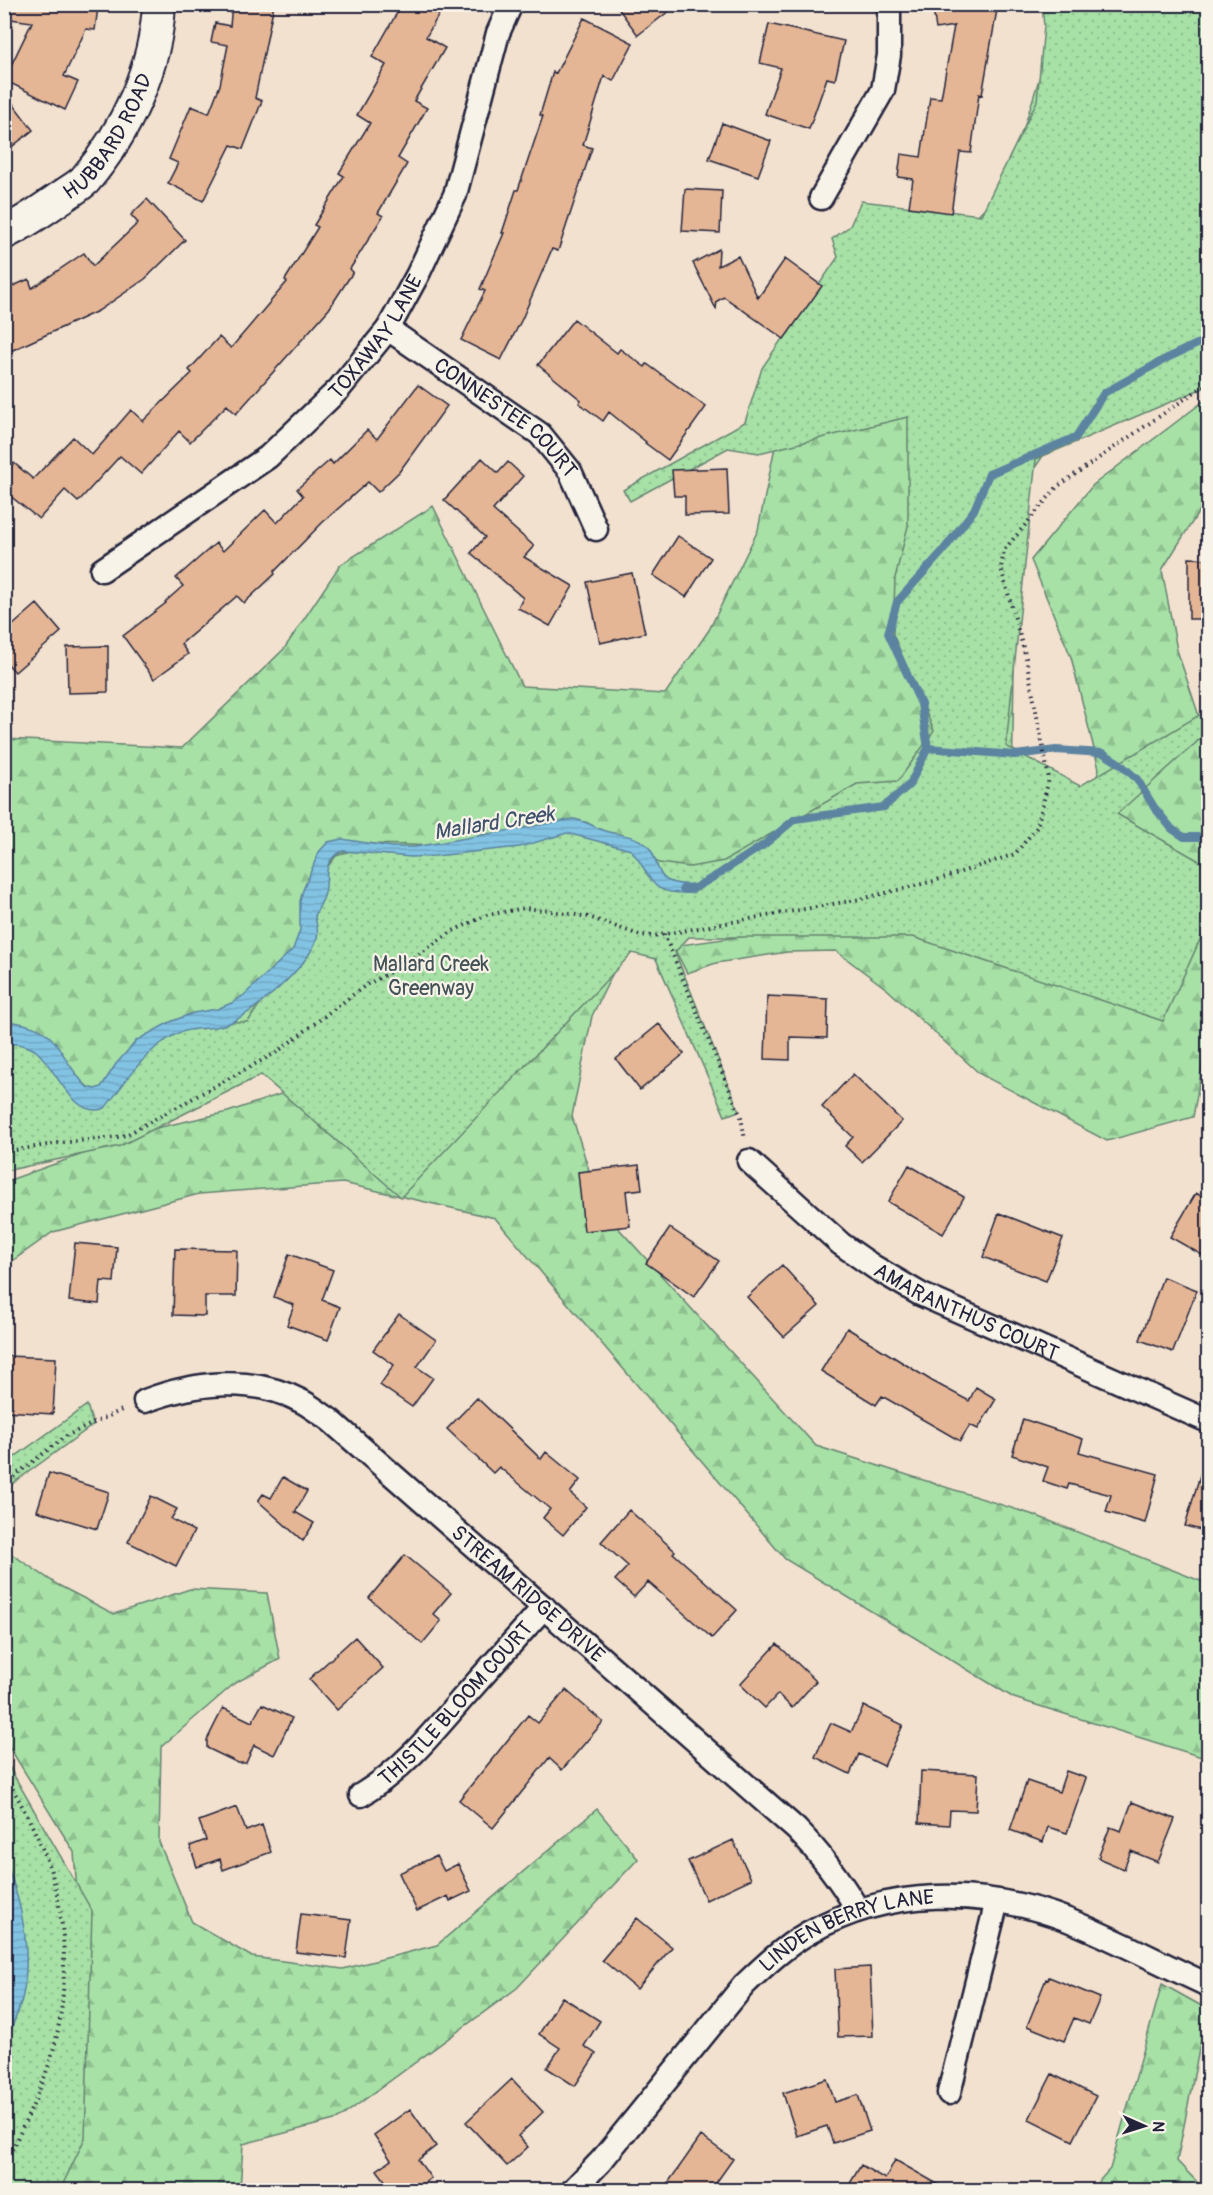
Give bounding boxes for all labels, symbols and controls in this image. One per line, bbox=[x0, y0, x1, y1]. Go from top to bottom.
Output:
street label: HUBBARD ROAD bbox=[58, 70, 158, 206]
street label: TOXAWAY LANE bbox=[323, 270, 429, 405]
street label: CONNESTEE COURT bbox=[429, 351, 584, 483]
water label: Mallard Creek bbox=[432, 799, 558, 846]
park label: Mallard Creek Greenway bbox=[373, 951, 489, 1002]
street label: AMARANTHUS COURT bbox=[869, 1256, 1063, 1367]
street label: STREAM RIDGE DRIVE bbox=[446, 1519, 611, 1669]
street label: THISTLE BLOOM COURT bbox=[373, 1615, 539, 1792]
street label: LINDEN BERRY LANE bbox=[753, 1883, 935, 1978]
north arrow bbox=[1114, 2096, 1174, 2156]
text: N bbox=[1148, 2121, 1168, 2133]

